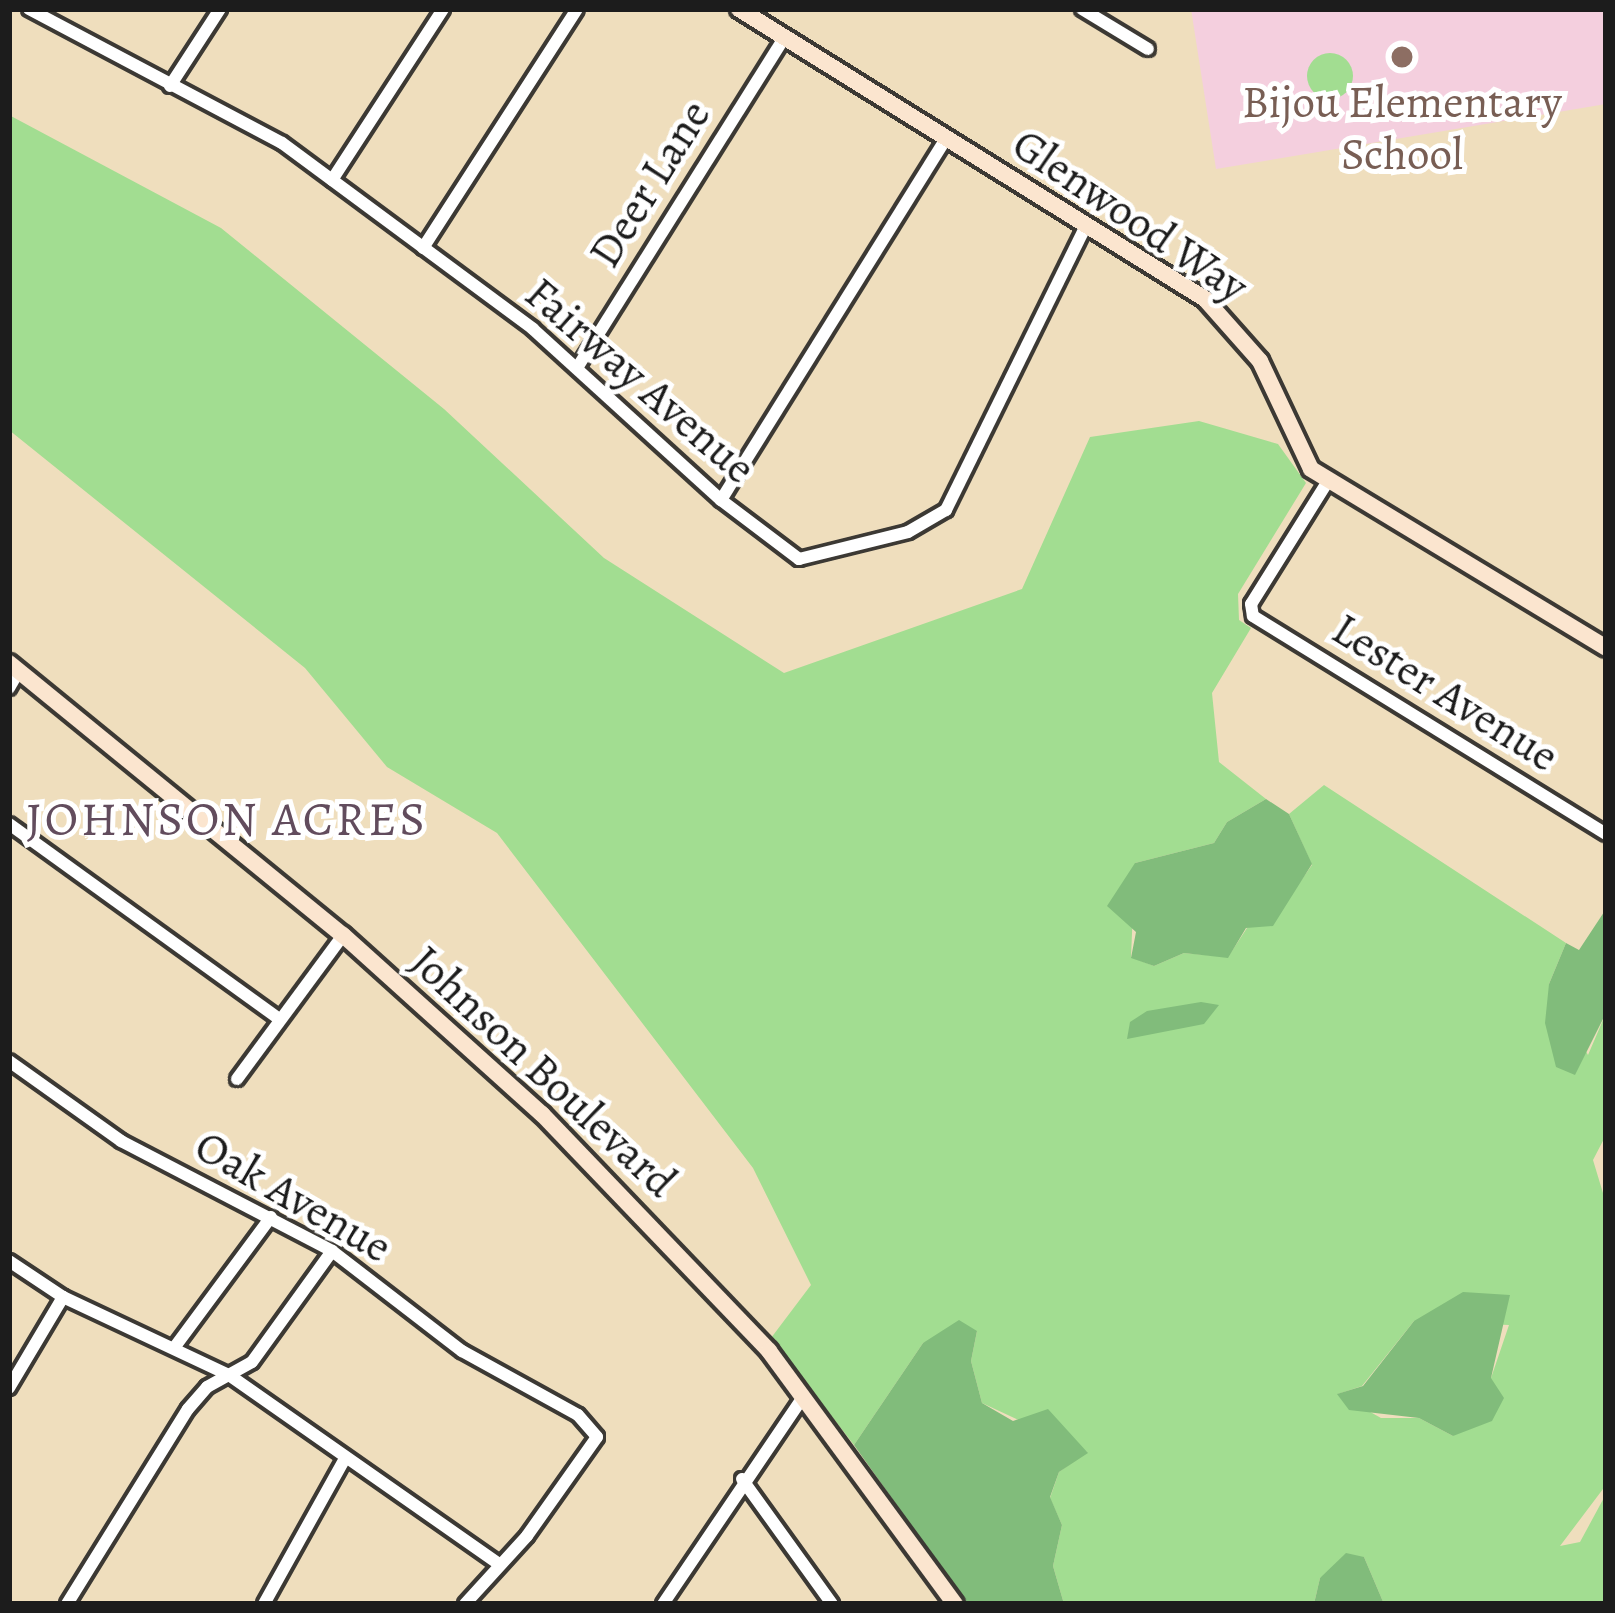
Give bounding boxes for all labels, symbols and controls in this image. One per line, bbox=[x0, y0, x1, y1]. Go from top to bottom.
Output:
marker: Bijou Elementary School bbox=[1389, 44, 1415, 70]
place label: Bijou Elementary School bbox=[1242, 76, 1562, 182]
street label: Deer Lane bbox=[578, 91, 722, 277]
street label: Glenwood Way bbox=[1002, 118, 1258, 314]
street label: Fairway Avenue bbox=[514, 267, 766, 495]
street label: Lester Avenue bbox=[1322, 602, 1568, 784]
district label: JOHNSON ACRES bbox=[26, 791, 428, 849]
street label: Johnson Boulevard bbox=[399, 935, 687, 1209]
street label: Oak Avenue bbox=[185, 1119, 401, 1275]

